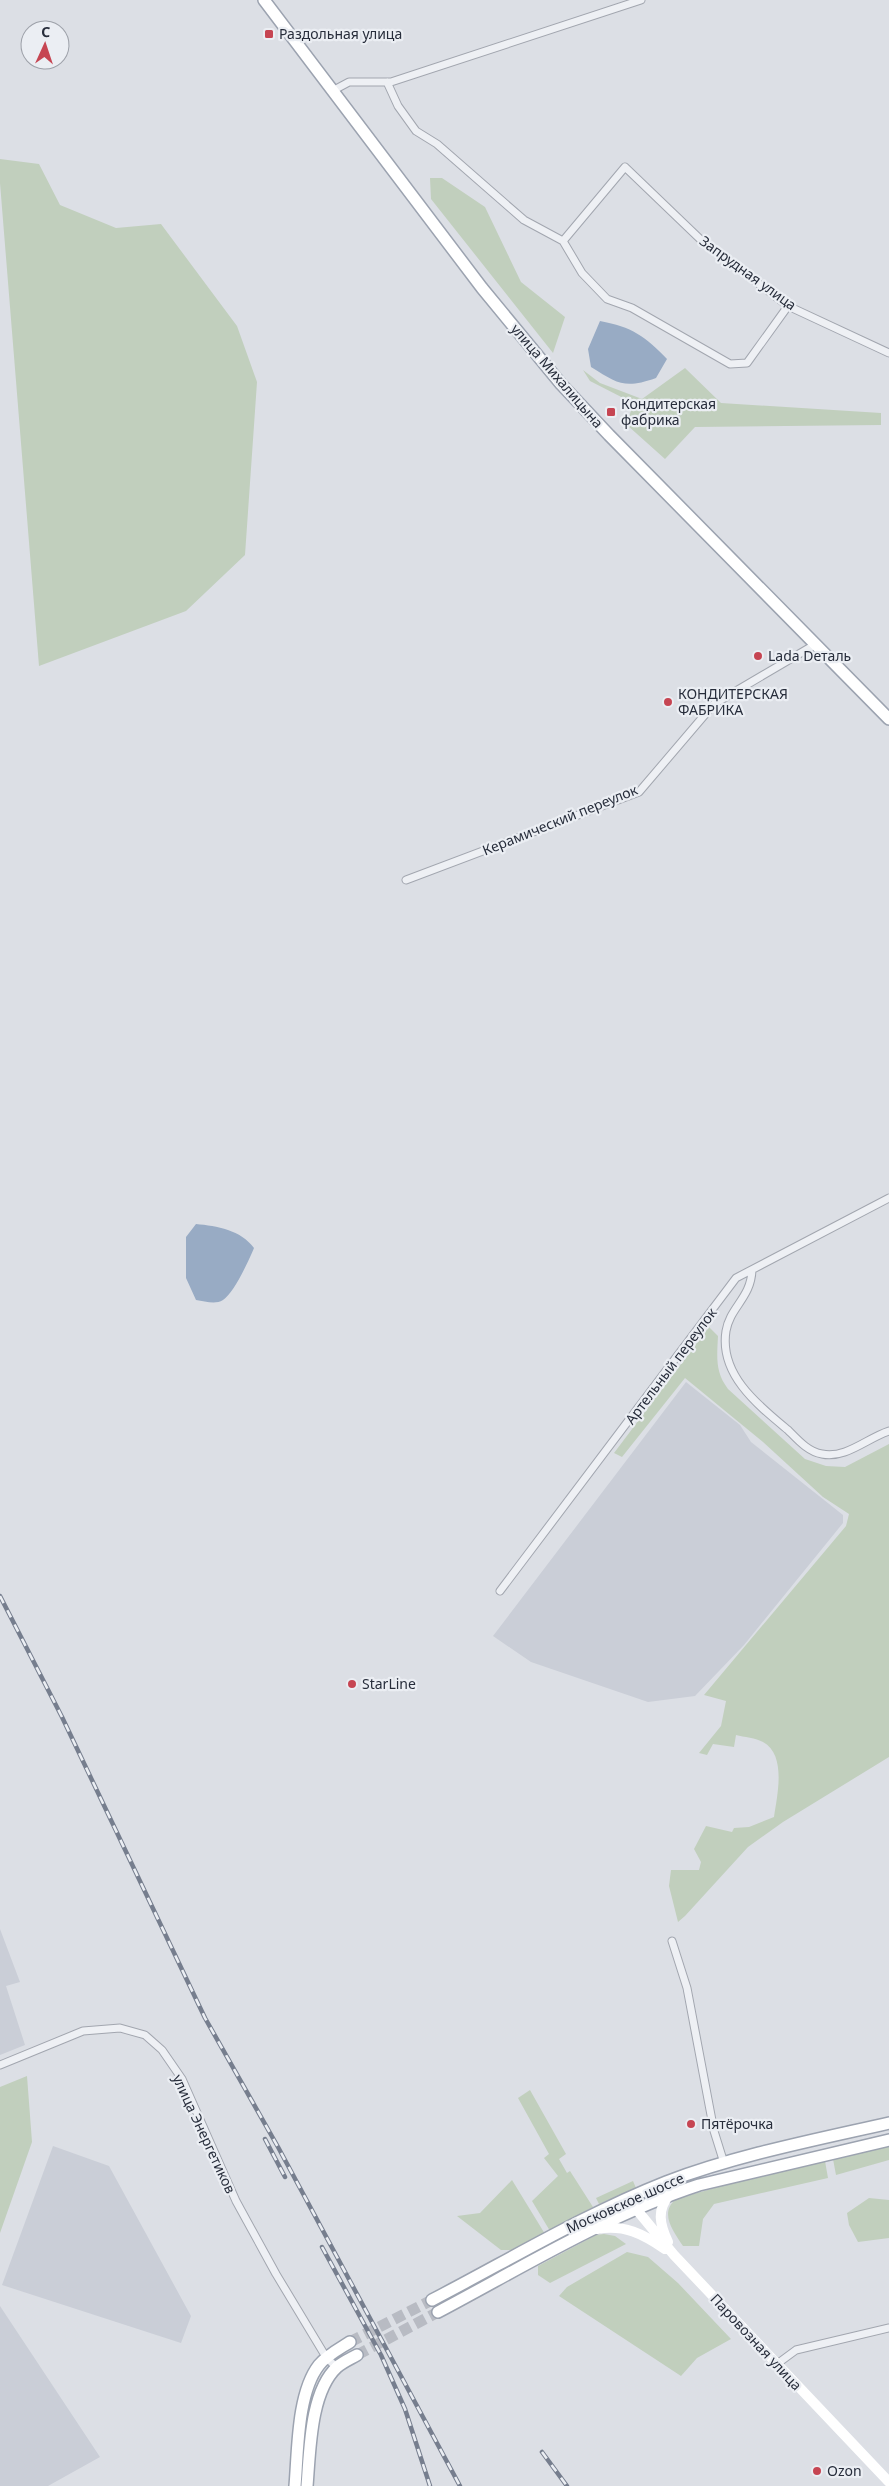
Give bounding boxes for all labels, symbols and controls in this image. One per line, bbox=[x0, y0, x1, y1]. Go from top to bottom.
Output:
north arrow bbox=[20, 20, 70, 70]
text: С bbox=[41, 22, 51, 41]
place label: Раздольная улица bbox=[279, 24, 402, 43]
marker: Раздольная улица bbox=[263, 28, 275, 40]
street label: Запрудная улица bbox=[696, 231, 800, 314]
street label: улица Михалицына bbox=[507, 320, 608, 432]
place label: Кондитерская фабрика bbox=[621, 394, 716, 429]
marker: Кондитерская фабрика bbox=[605, 406, 617, 418]
place label: Lada Dеталь bbox=[768, 646, 851, 665]
marker: Lada Dеталь bbox=[752, 650, 764, 662]
place label: КОНДИТЕРСКАЯ ФАБРИКА bbox=[678, 684, 788, 719]
marker: КОНДИТЕРСКАЯ ФАБРИКА bbox=[662, 696, 674, 708]
street label: Керамический переулок bbox=[479, 779, 641, 859]
street label: Артельный переулок bbox=[621, 1303, 721, 1428]
place label: StarLine bbox=[362, 1674, 416, 1693]
marker: StarLine bbox=[346, 1678, 358, 1690]
street label: улица Энергетиков bbox=[169, 2071, 240, 2197]
place label: Пятёрочка bbox=[701, 2114, 773, 2133]
marker: Пятёрочка bbox=[685, 2118, 697, 2130]
street label: Московское шоссе bbox=[563, 2168, 687, 2237]
street label: Паровозная улица bbox=[707, 2289, 806, 2394]
place label: Ozon bbox=[827, 2461, 862, 2480]
marker: Ozon bbox=[811, 2465, 823, 2477]

